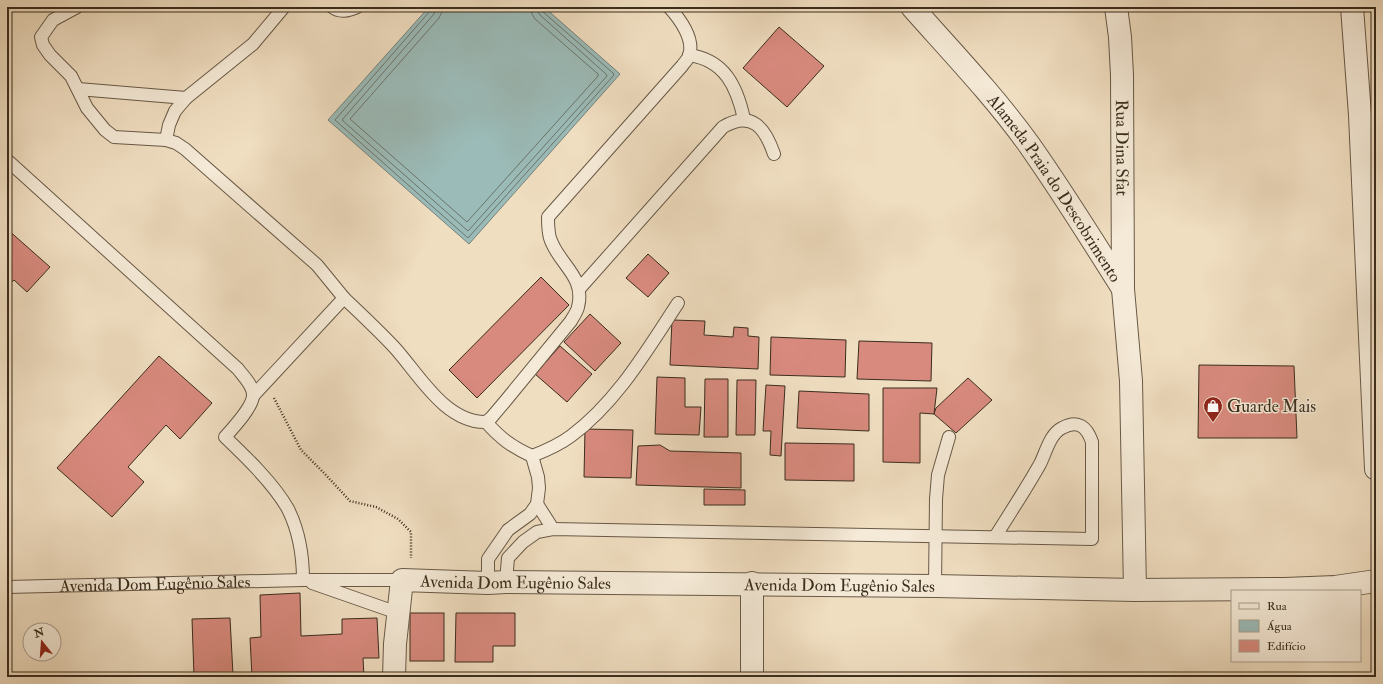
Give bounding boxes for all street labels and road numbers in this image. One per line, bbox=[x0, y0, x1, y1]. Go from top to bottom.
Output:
street label: Alameda Praia do Descobrimento bbox=[982, 89, 1126, 286]
street label: Rua Dina Sfat bbox=[1112, 99, 1133, 196]
street label: Avenida Dom Eugênio Sales bbox=[419, 570, 611, 594]
street label: Avenida Dom Eugênio Sales bbox=[58, 571, 251, 596]
street label: Avenida Dom Eugênio Sales bbox=[743, 574, 935, 597]

